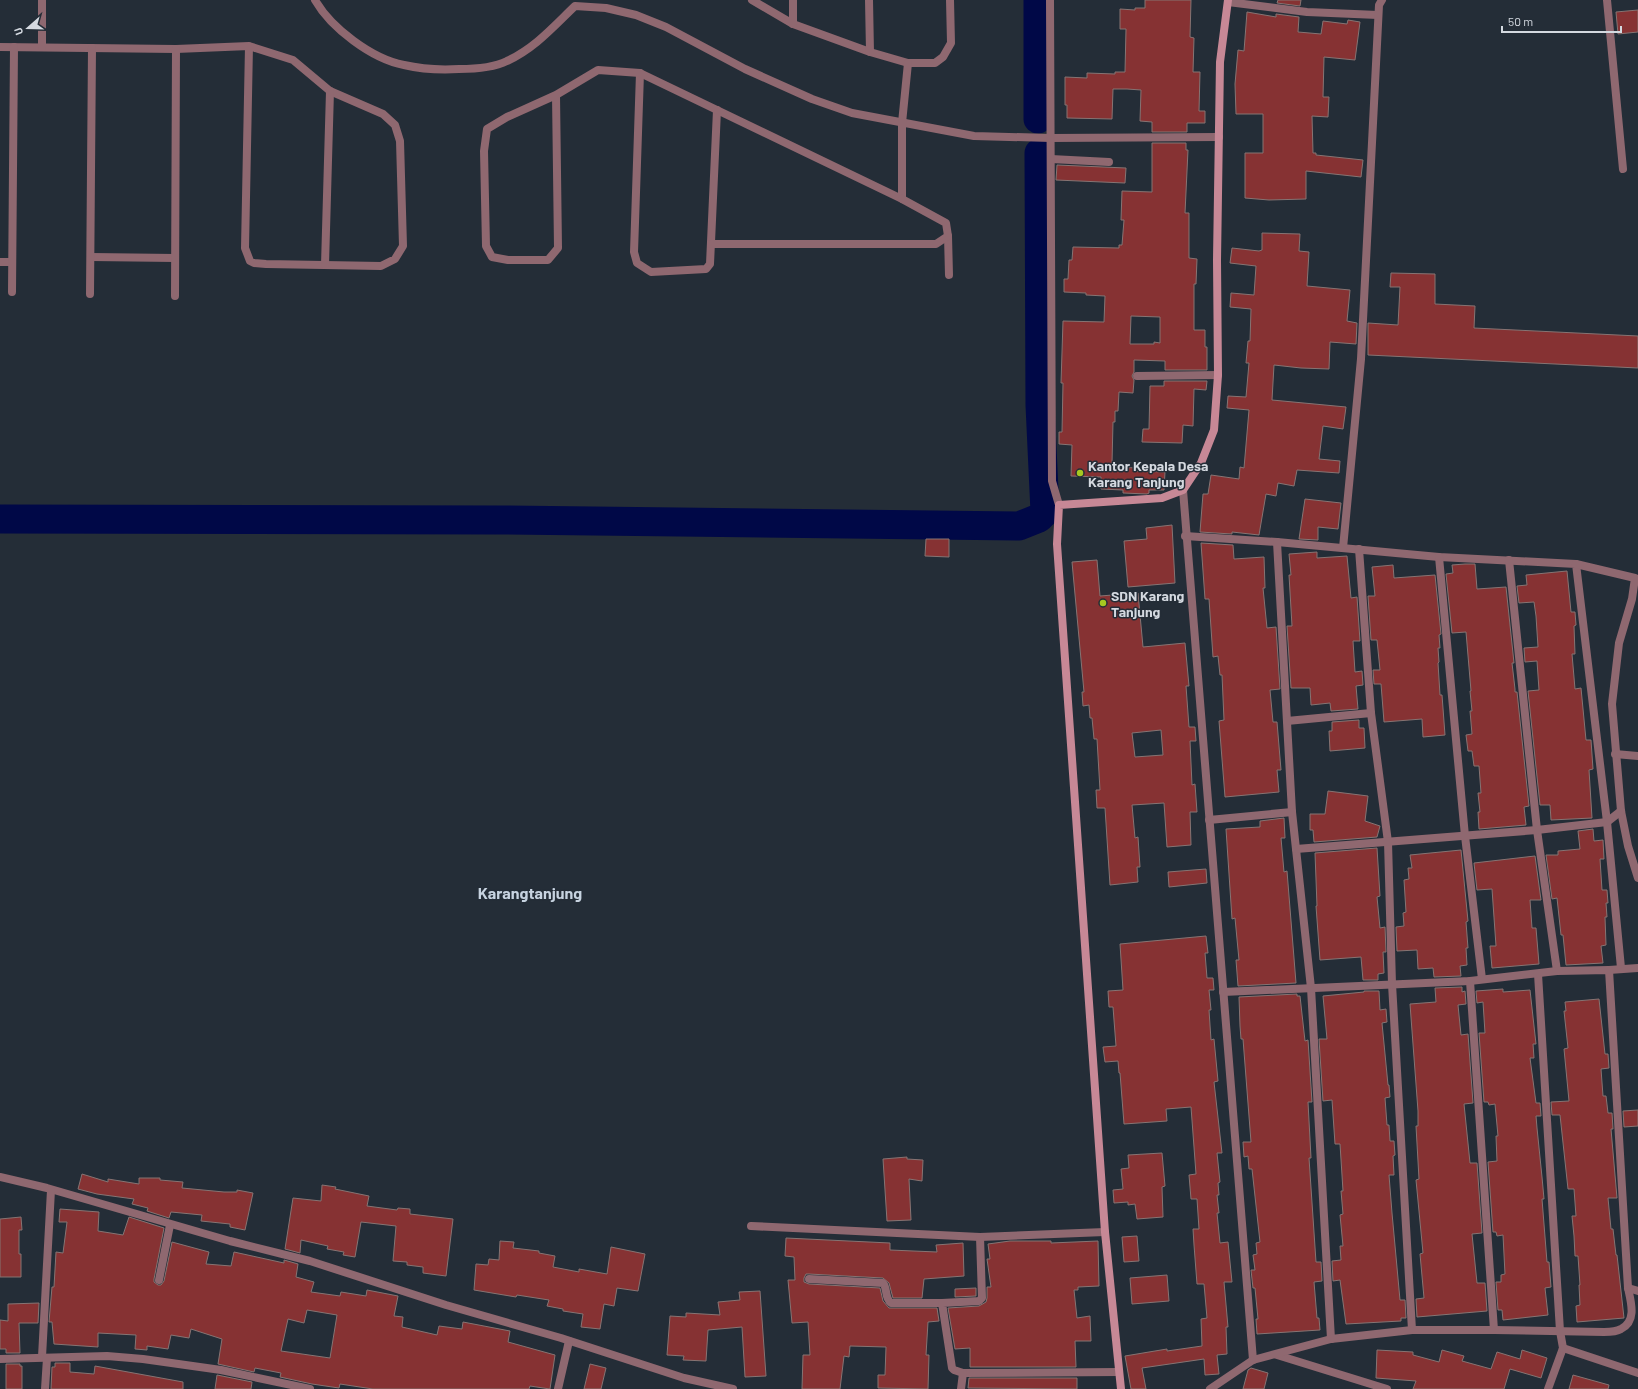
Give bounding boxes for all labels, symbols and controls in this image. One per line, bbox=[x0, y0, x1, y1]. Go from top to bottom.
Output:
north arrow bbox=[8, 8, 48, 48]
scale bar bbox=[1502, 8, 1621, 34]
text: 50 m bbox=[1508, 14, 1533, 28]
text: U bbox=[11, 26, 25, 37]
place label: Kantor Kepala Desa Karang Tanjung bbox=[1088, 457, 1208, 490]
marker: Kantor Kepala Desa Karang Tanjung bbox=[1075, 468, 1085, 478]
place label: SDN Karang Tanjung bbox=[1111, 587, 1185, 620]
marker: SDN Karang Tanjung bbox=[1098, 598, 1108, 608]
district label: Karangtanjung bbox=[478, 883, 582, 902]

